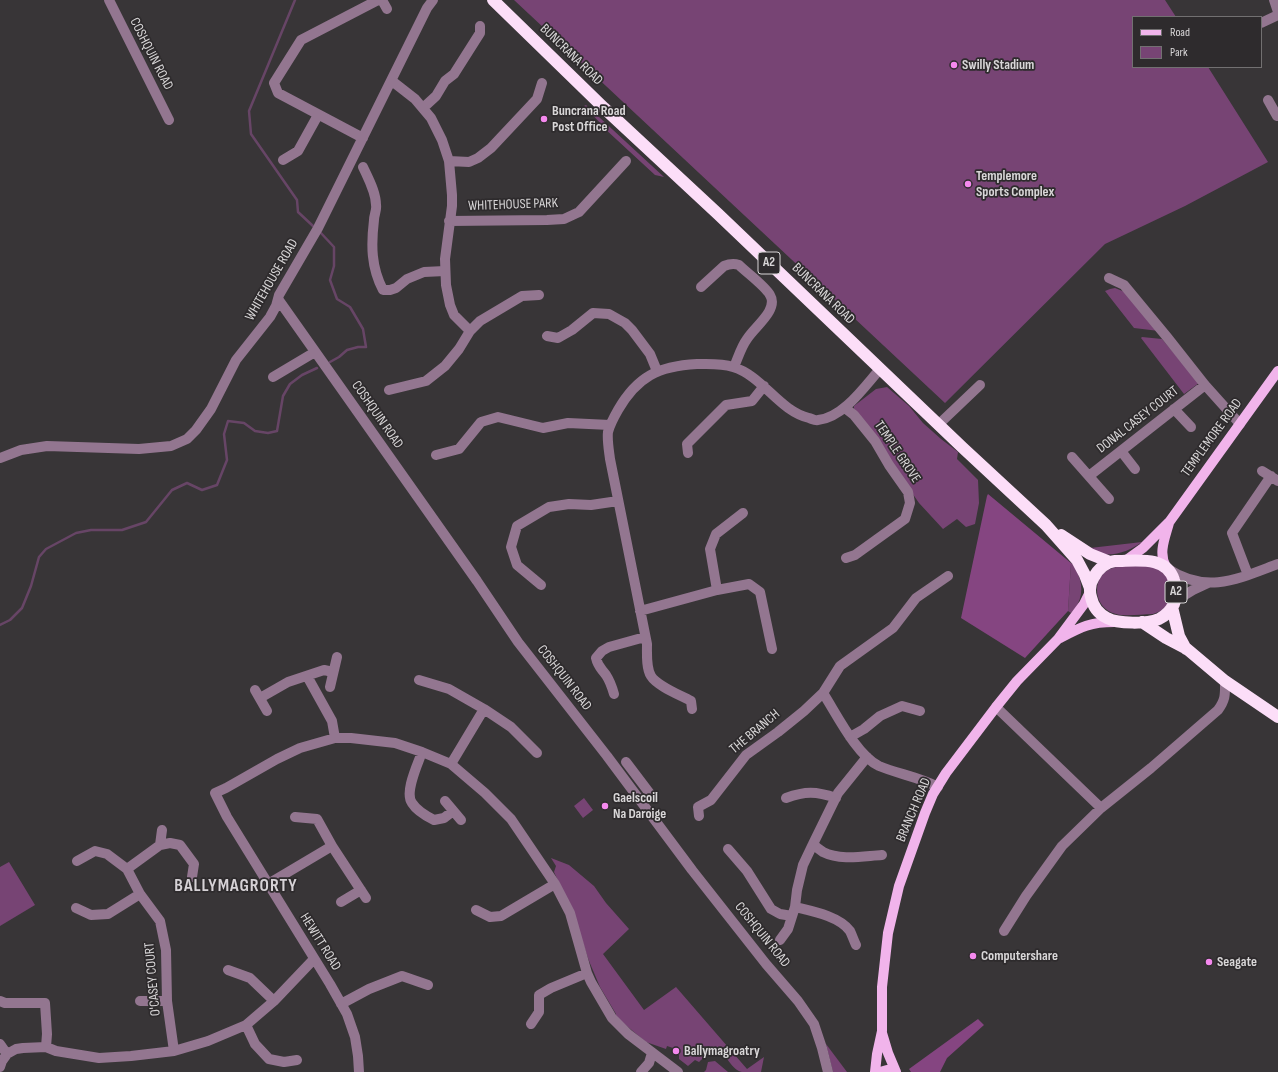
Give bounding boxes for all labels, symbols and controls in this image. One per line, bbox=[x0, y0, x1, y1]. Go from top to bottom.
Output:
street label: COSHQUIN ROAD bbox=[126, 15, 176, 93]
legend bbox=[1132, 16, 1262, 68]
street label: BUNCRANA ROAD bbox=[536, 21, 606, 89]
text: Road bbox=[1170, 25, 1190, 40]
text: Park bbox=[1170, 45, 1188, 60]
place label: Swilly Stadium bbox=[962, 57, 1034, 73]
marker: Swilly Stadium bbox=[949, 60, 959, 70]
place label: Buncrana Road Post Office bbox=[552, 103, 625, 136]
marker: Buncrana Road Post Office bbox=[539, 114, 549, 124]
place label: Templemore Sports Complex bbox=[976, 168, 1054, 200]
marker: Templemore Sports Complex bbox=[963, 179, 973, 189]
street label: WHITEHOUSE PARK bbox=[468, 195, 558, 215]
street label: WHITEHOUSE ROAD bbox=[242, 236, 302, 324]
road number: A2 bbox=[758, 252, 780, 274]
street label: BUNCRANA ROAD bbox=[788, 260, 858, 328]
street label: COSHQUIN ROAD bbox=[348, 378, 406, 452]
street label: DONAL CASEY COURT bbox=[1094, 383, 1182, 457]
street label: TEMPLEMORE ROAD bbox=[1178, 396, 1246, 480]
street label: TEMPLE GROVE bbox=[870, 418, 924, 486]
road number: A2 bbox=[1165, 581, 1187, 603]
street label: COSHQUIN ROAD bbox=[533, 642, 595, 714]
street label: THE BRANCH bbox=[726, 706, 784, 758]
street label: BRANCH ROAD bbox=[893, 775, 935, 845]
place label: Gaelscoil Na Daroige bbox=[613, 790, 666, 822]
marker: Gaelscoil Na Daroige bbox=[600, 801, 610, 811]
district label: BALLYMAGRORTY bbox=[174, 875, 298, 897]
street label: COSHQUIN ROAD bbox=[731, 899, 793, 971]
street label: HEWITT ROAD bbox=[296, 910, 344, 974]
street label: O'CASEY COURT bbox=[141, 941, 165, 1017]
place label: Computershare bbox=[981, 948, 1058, 964]
marker: Computershare bbox=[968, 951, 978, 961]
place label: Seagate bbox=[1217, 954, 1257, 970]
marker: Seagate bbox=[1204, 957, 1214, 967]
place label: Ballymagroatry bbox=[684, 1043, 760, 1059]
marker: Ballymagroatry bbox=[671, 1046, 681, 1056]

